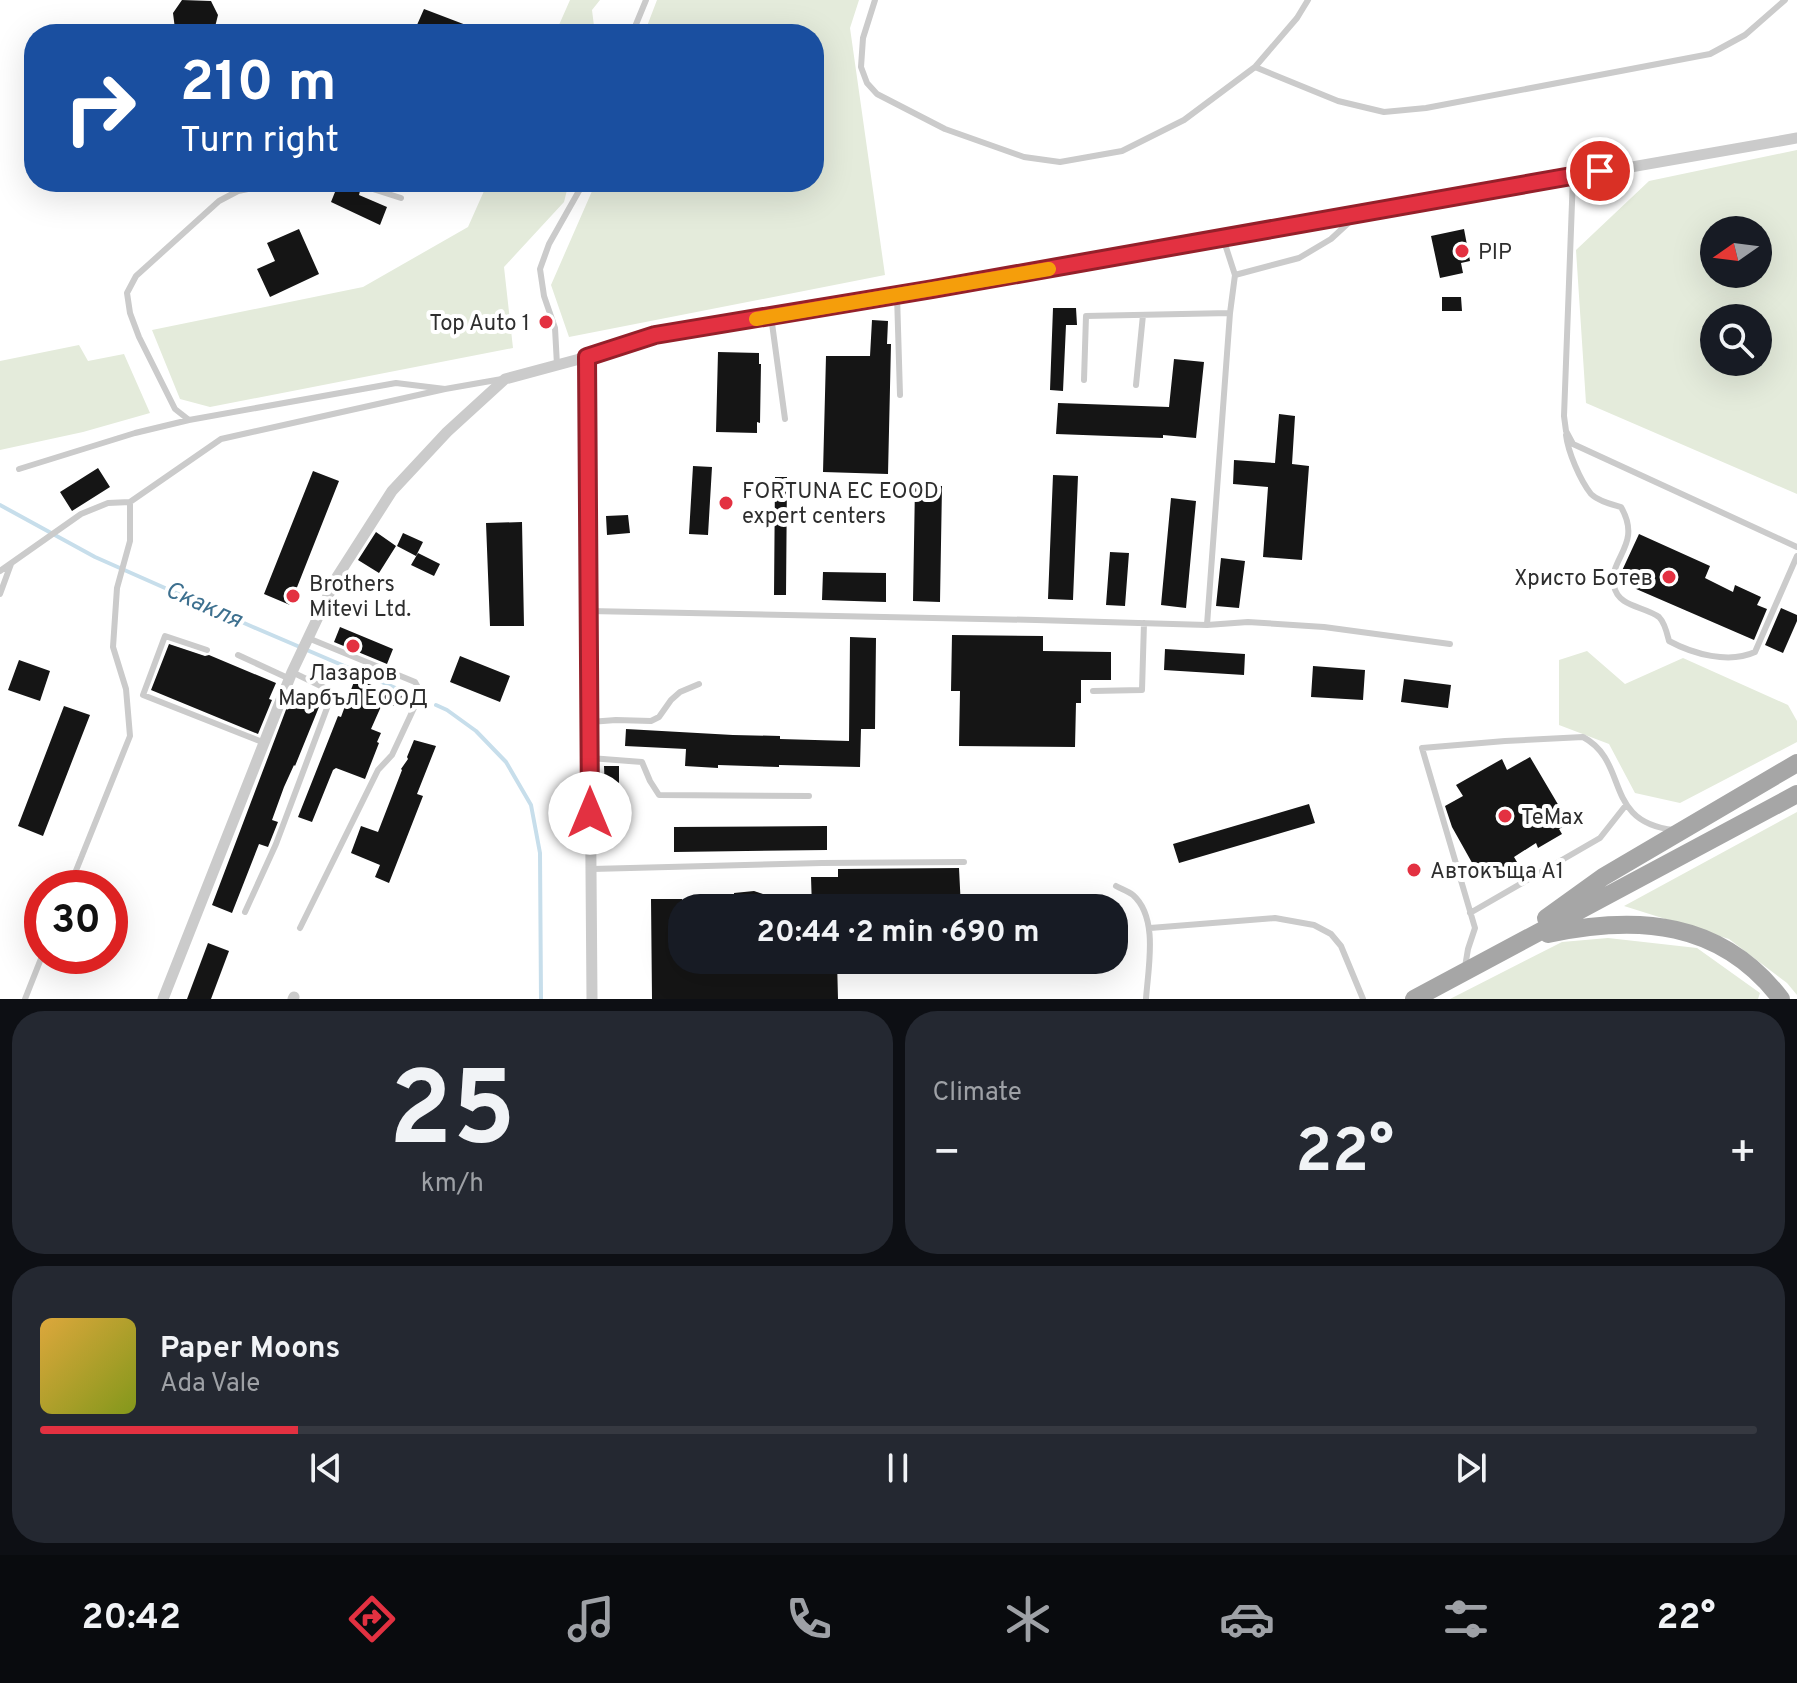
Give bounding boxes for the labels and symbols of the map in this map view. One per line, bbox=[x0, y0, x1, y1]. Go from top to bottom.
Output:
pin bbox=[1566, 137, 1634, 205]
north arrow bbox=[1700, 216, 1772, 288]
place label: PIP bbox=[1478, 240, 1512, 267]
marker: PIP bbox=[1453, 242, 1471, 260]
place label: Top Auto 1 bbox=[429, 311, 530, 338]
marker: Top Auto 1 bbox=[537, 313, 555, 331]
place label: FORTUNA EC EOOD expert centers bbox=[742, 479, 939, 531]
marker: FORTUNA EC EOOD expert centers bbox=[717, 494, 735, 512]
place label: Христо Ботев bbox=[1514, 566, 1653, 593]
marker: Христо Ботев bbox=[1660, 568, 1678, 586]
place label: Brothers Mitevi Ltd. bbox=[309, 572, 411, 624]
water label: Скакля bbox=[160, 576, 247, 636]
marker: Brothers Mitevi Ltd. bbox=[284, 587, 302, 605]
marker: Лазаров Марбъл ЕООД bbox=[344, 637, 362, 655]
place label: Лазаров Марбъл ЕООД bbox=[278, 661, 428, 713]
position arrow bbox=[548, 771, 632, 855]
place label: TeMax bbox=[1521, 805, 1584, 832]
marker: TeMax bbox=[1496, 807, 1514, 825]
place label: Автокъща А1 bbox=[1430, 859, 1564, 886]
marker: Автокъща А1 bbox=[1405, 861, 1423, 879]
speed limit sign: 30 bbox=[24, 870, 128, 974]

